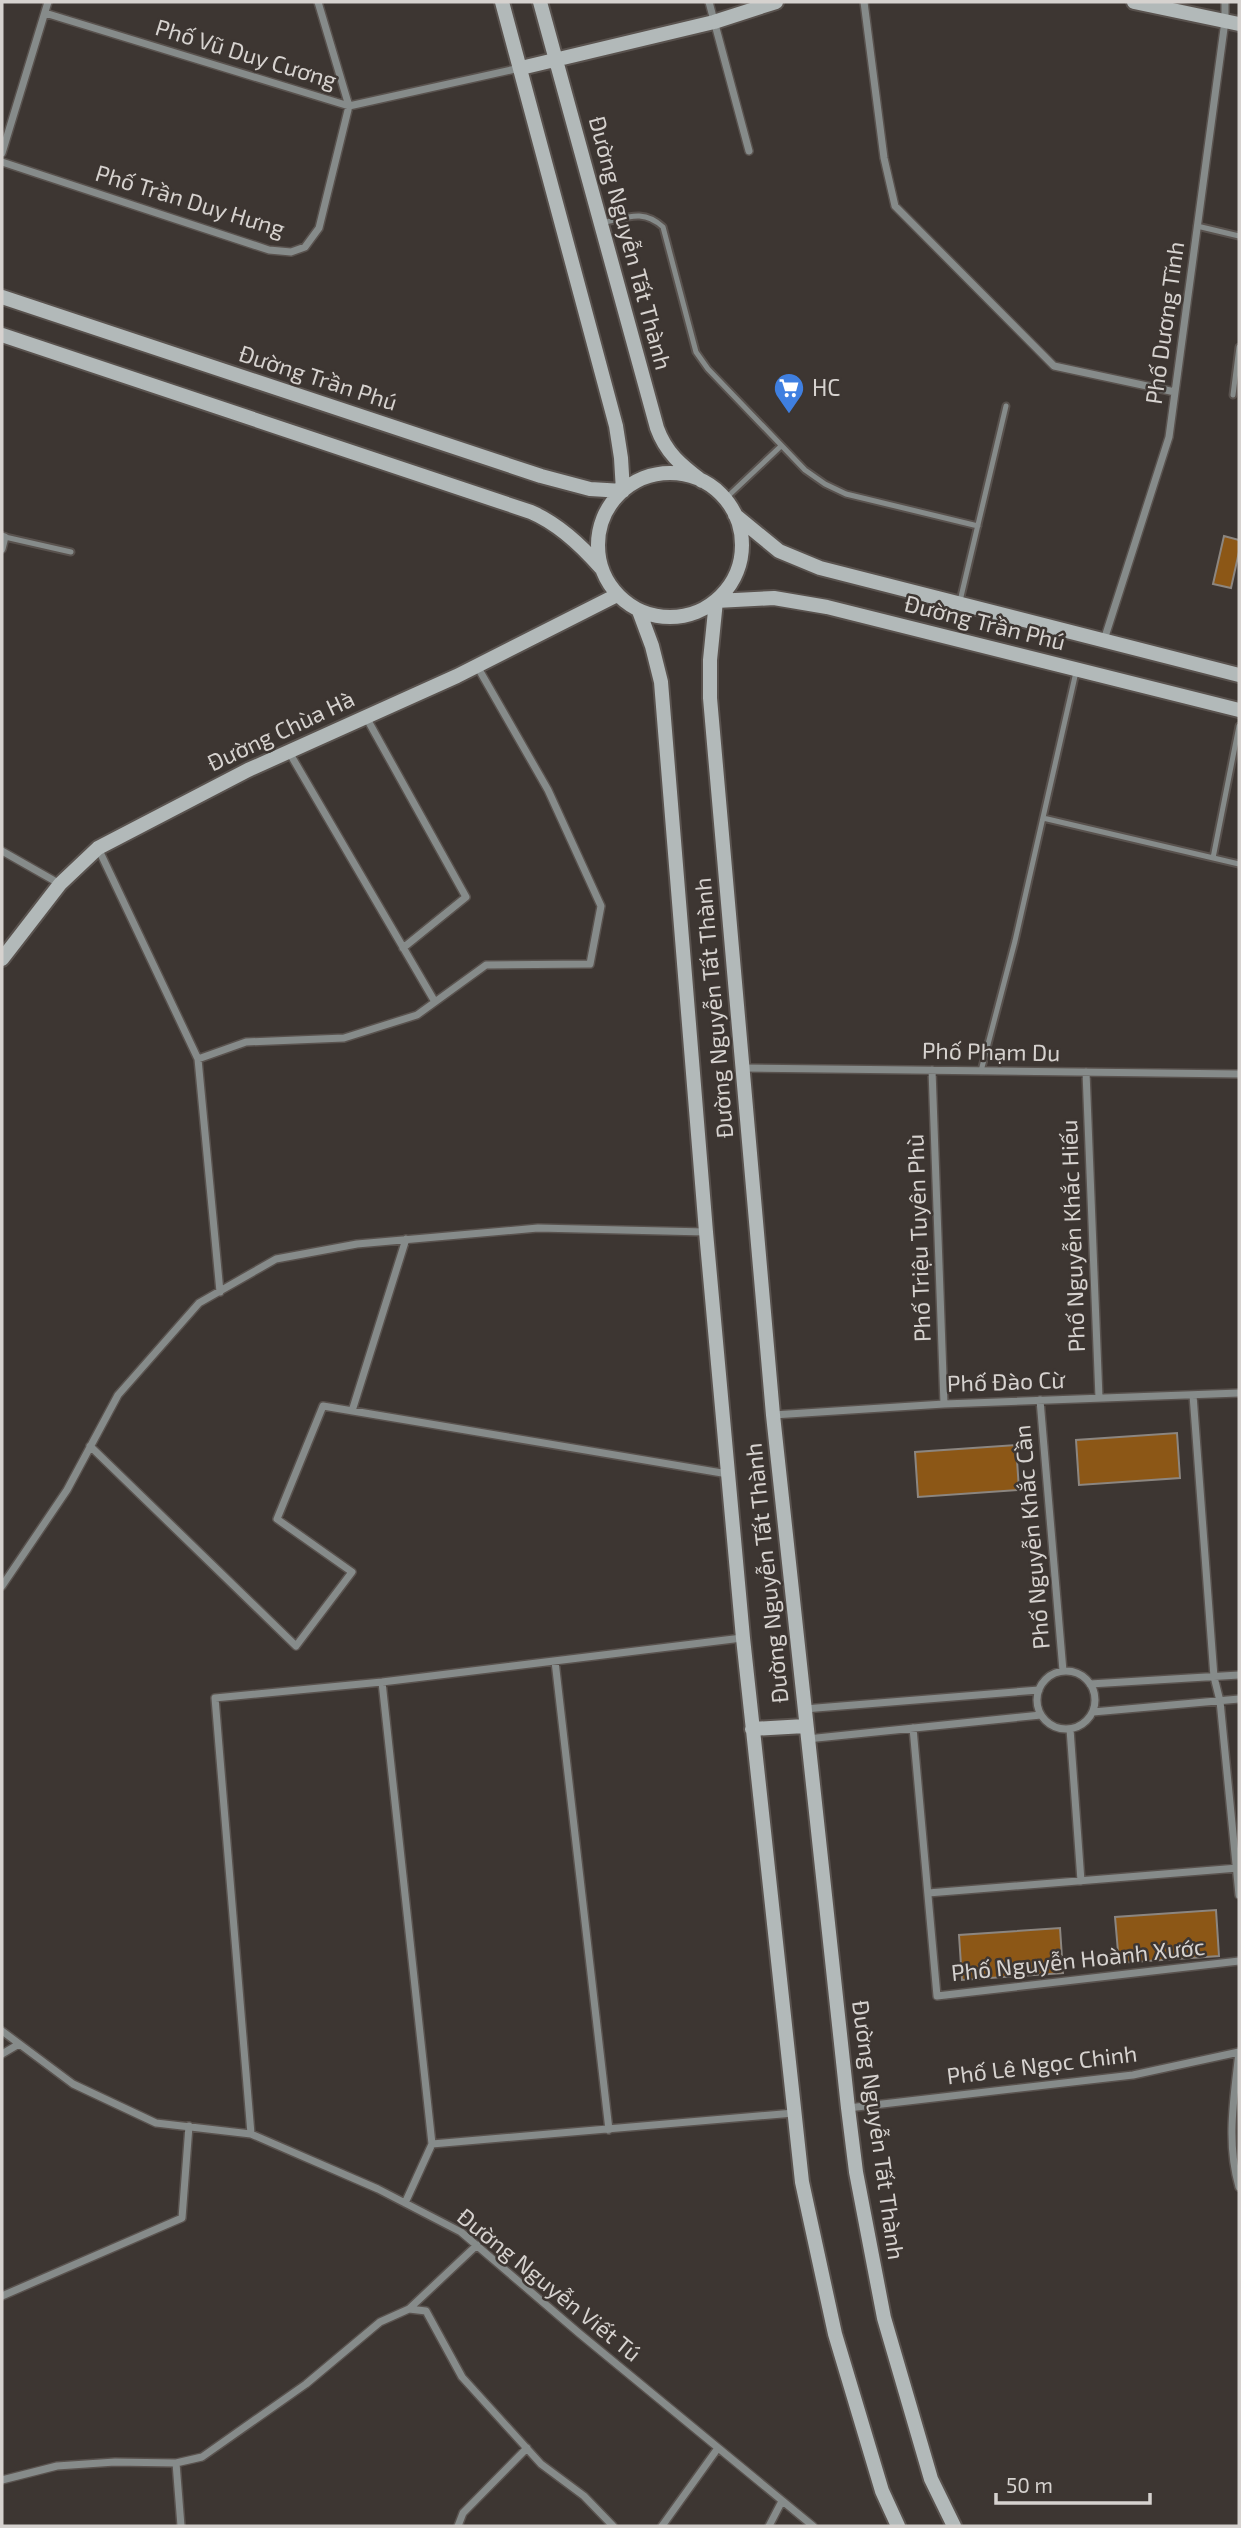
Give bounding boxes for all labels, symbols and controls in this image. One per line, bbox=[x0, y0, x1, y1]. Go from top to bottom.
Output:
street label: Phố Vũ Duy Cương bbox=[152, 12, 340, 94]
street label: Đường Nguyễn Tất Thành bbox=[584, 113, 678, 373]
street label: Phố Trần Duy Hưng bbox=[92, 158, 289, 242]
street label: Phố Dương Tĩnh bbox=[1139, 240, 1189, 406]
street label: Đường Trần Phú bbox=[236, 338, 401, 416]
supermarket icon: HC bbox=[772, 371, 806, 415]
place label: HC bbox=[812, 373, 840, 401]
street label: Đường Trần Phú bbox=[902, 589, 1069, 656]
street label: Đường Chùa Hà bbox=[203, 684, 359, 776]
street label: Đường Nguyễn Tất Thành bbox=[688, 877, 738, 1140]
street label: Phố Phạm Du bbox=[922, 1036, 1060, 1066]
street label: Phố Nguyễn Khắc Hiếu bbox=[1054, 1119, 1090, 1353]
street label: Phố Triệu Tuyên Phù bbox=[900, 1134, 936, 1343]
street label: Phố Đào Cừ bbox=[946, 1365, 1067, 1397]
street label: Phố Nguyễn Khắc Cần bbox=[1007, 1424, 1055, 1650]
street label: Đường Nguyễn Tất Thành bbox=[738, 1442, 794, 1705]
street label: Phố Nguyễn Hoành Xước bbox=[949, 1932, 1206, 1986]
street label: Đường Nguyễn Tất Thành bbox=[847, 1998, 911, 2261]
street label: Phố Lê Ngọc Chinh bbox=[945, 2038, 1139, 2090]
street label: Đường Nguyễn Viết Tú bbox=[452, 2202, 647, 2367]
scale bar bbox=[996, 2462, 1150, 2506]
text: 50 m bbox=[1006, 2472, 1053, 2497]

